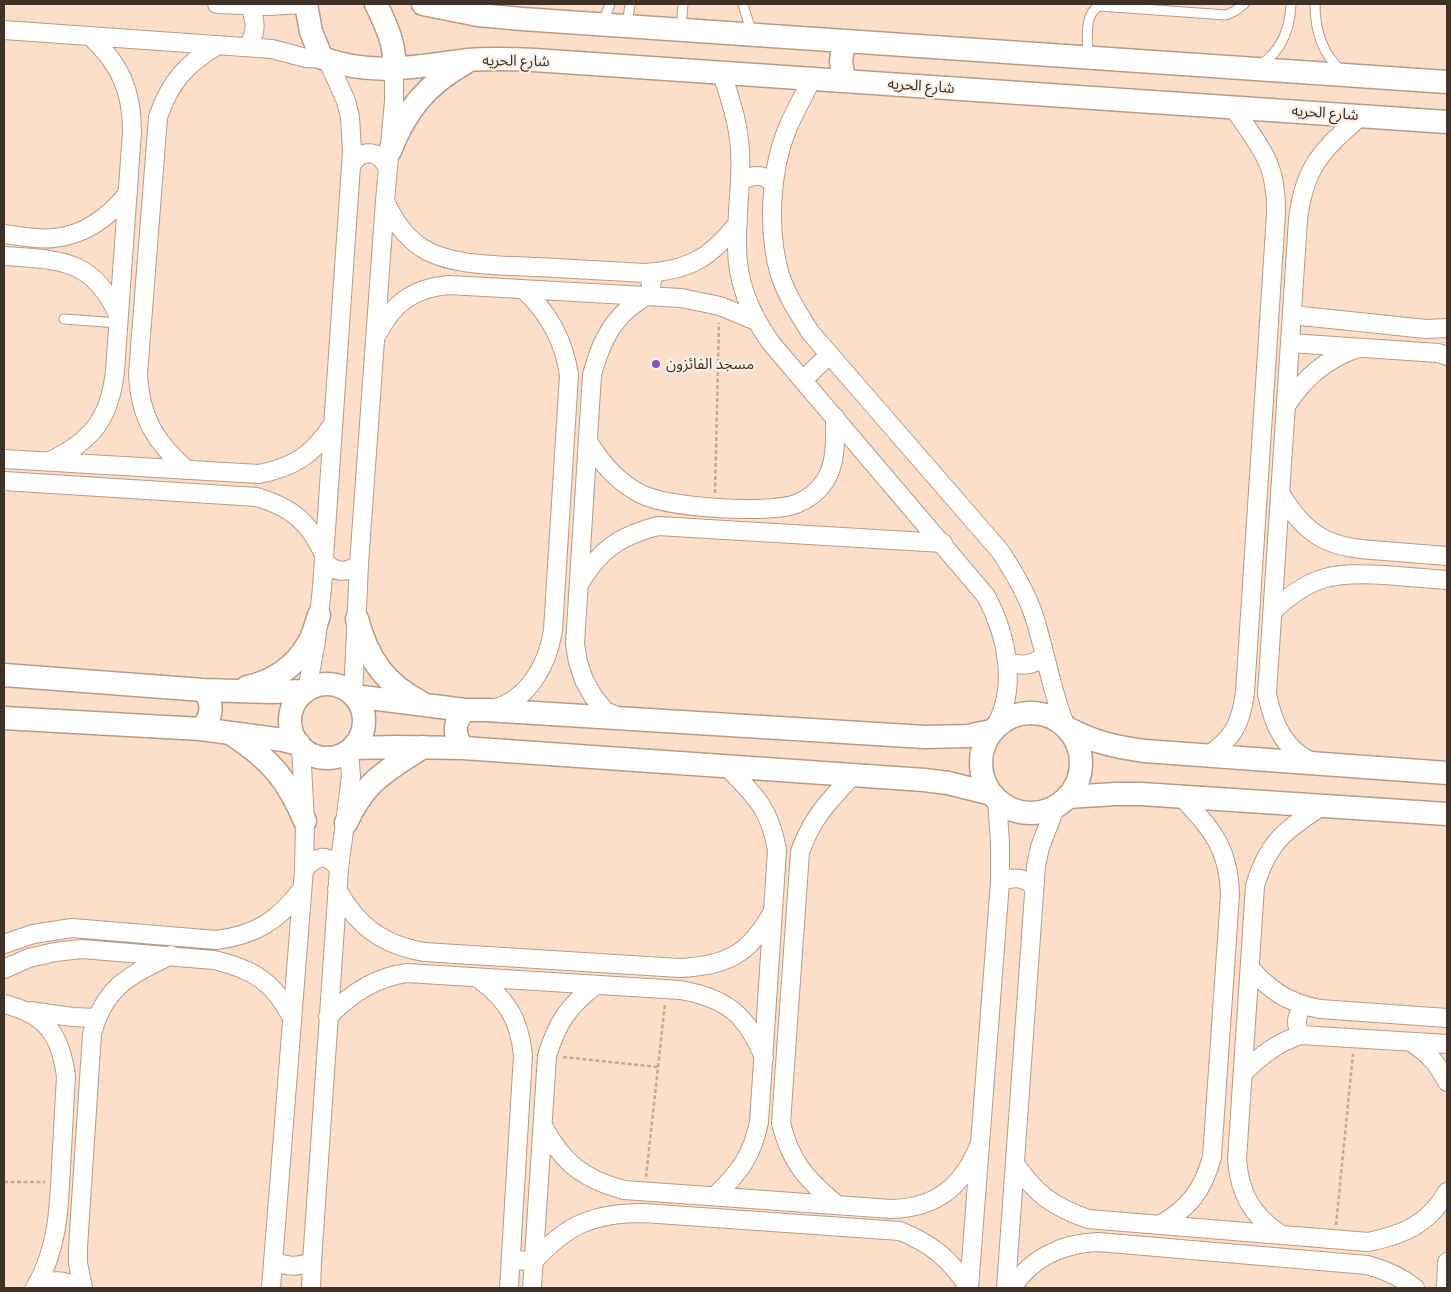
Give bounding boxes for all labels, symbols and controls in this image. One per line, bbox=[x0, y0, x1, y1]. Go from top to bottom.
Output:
street label: شارع الحريه bbox=[482, 51, 550, 71]
street label: شارع الحريه bbox=[887, 75, 955, 97]
street label: شارع الحريه bbox=[1291, 102, 1359, 124]
place label: مسجد الفائزون bbox=[666, 355, 754, 373]
marker: مسجد الفائزون bbox=[650, 358, 662, 370]

